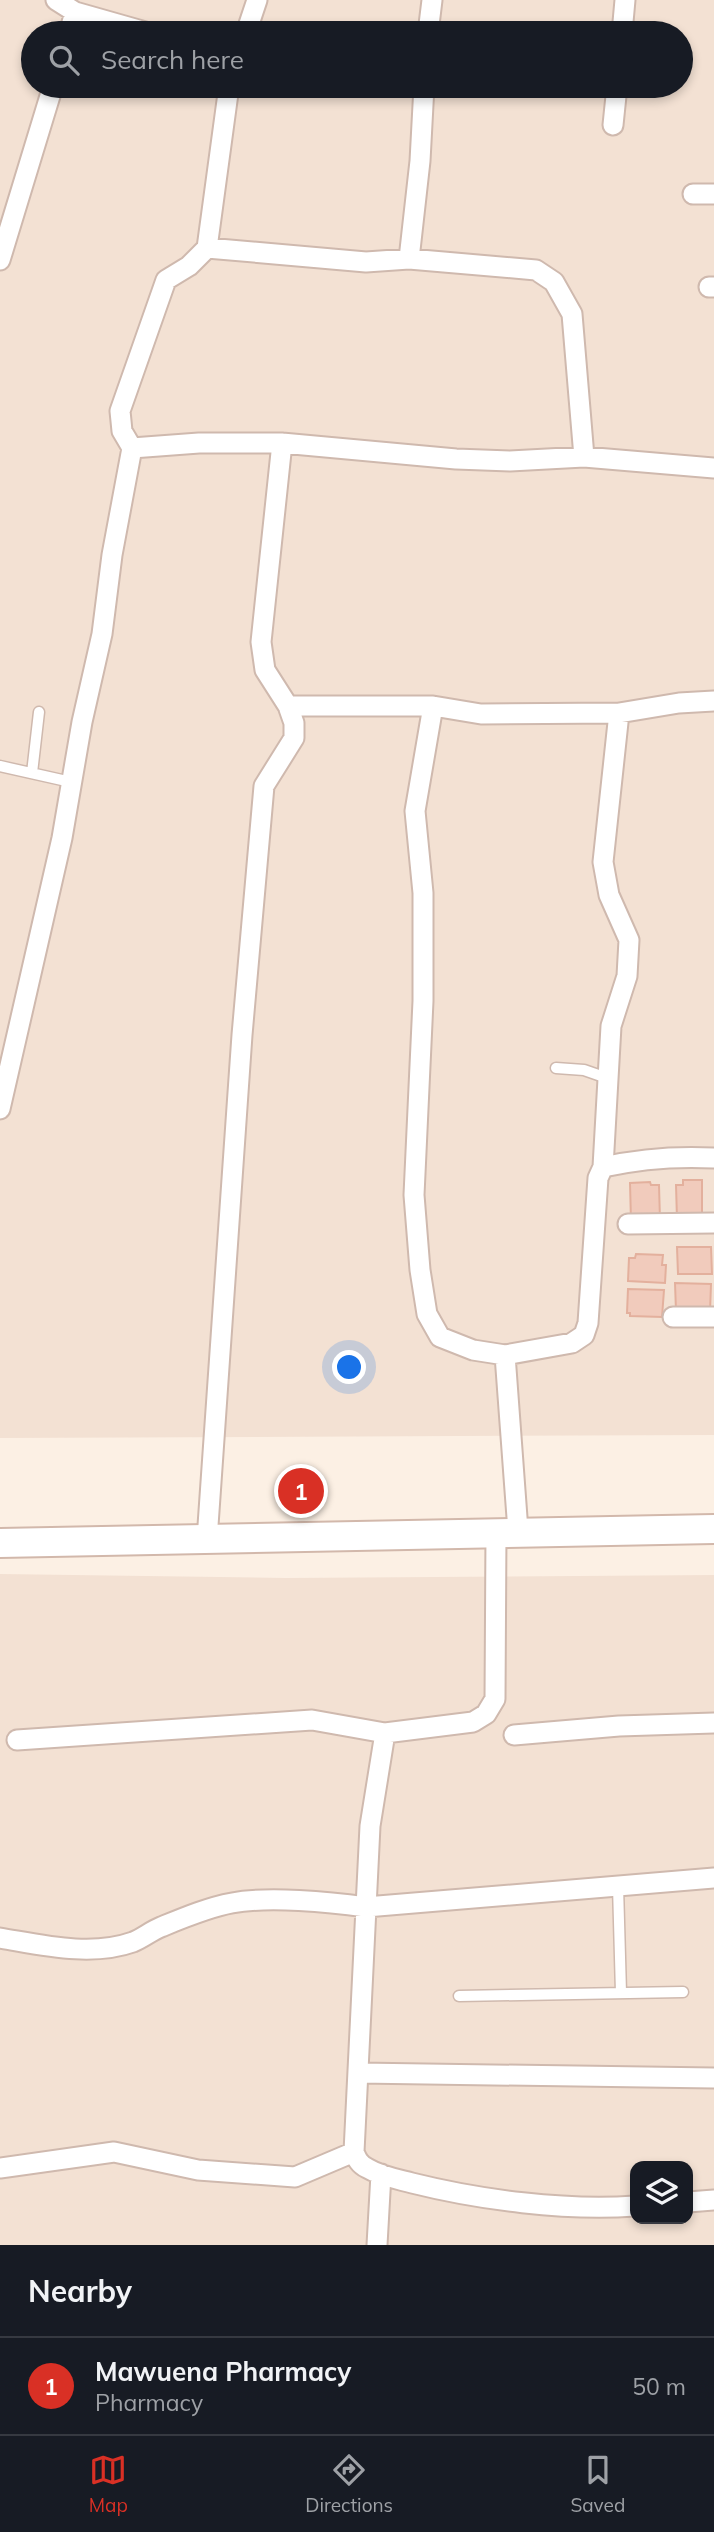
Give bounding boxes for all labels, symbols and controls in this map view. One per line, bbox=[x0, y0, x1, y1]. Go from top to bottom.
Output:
search box bbox=[21, 21, 693, 98]
icon: search bbox=[45, 41, 83, 79]
text: Search here bbox=[101, 43, 244, 76]
your location bbox=[332, 1350, 366, 1384]
pin: 1 bbox=[278, 1465, 324, 1517]
map controls bbox=[630, 2161, 693, 2224]
button: layers bbox=[630, 2161, 693, 2224]
text: Nearby bbox=[28, 2272, 132, 2310]
text: Mawuena Pharmacy bbox=[95, 2355, 352, 2388]
text: 1 bbox=[44, 2372, 58, 2401]
text: 50 m bbox=[632, 2372, 686, 2401]
text: Pharmacy bbox=[95, 2388, 203, 2417]
tab: Map bbox=[89, 2451, 128, 2517]
tab: Directions bbox=[305, 2451, 393, 2517]
tab: Saved bbox=[570, 2451, 625, 2517]

